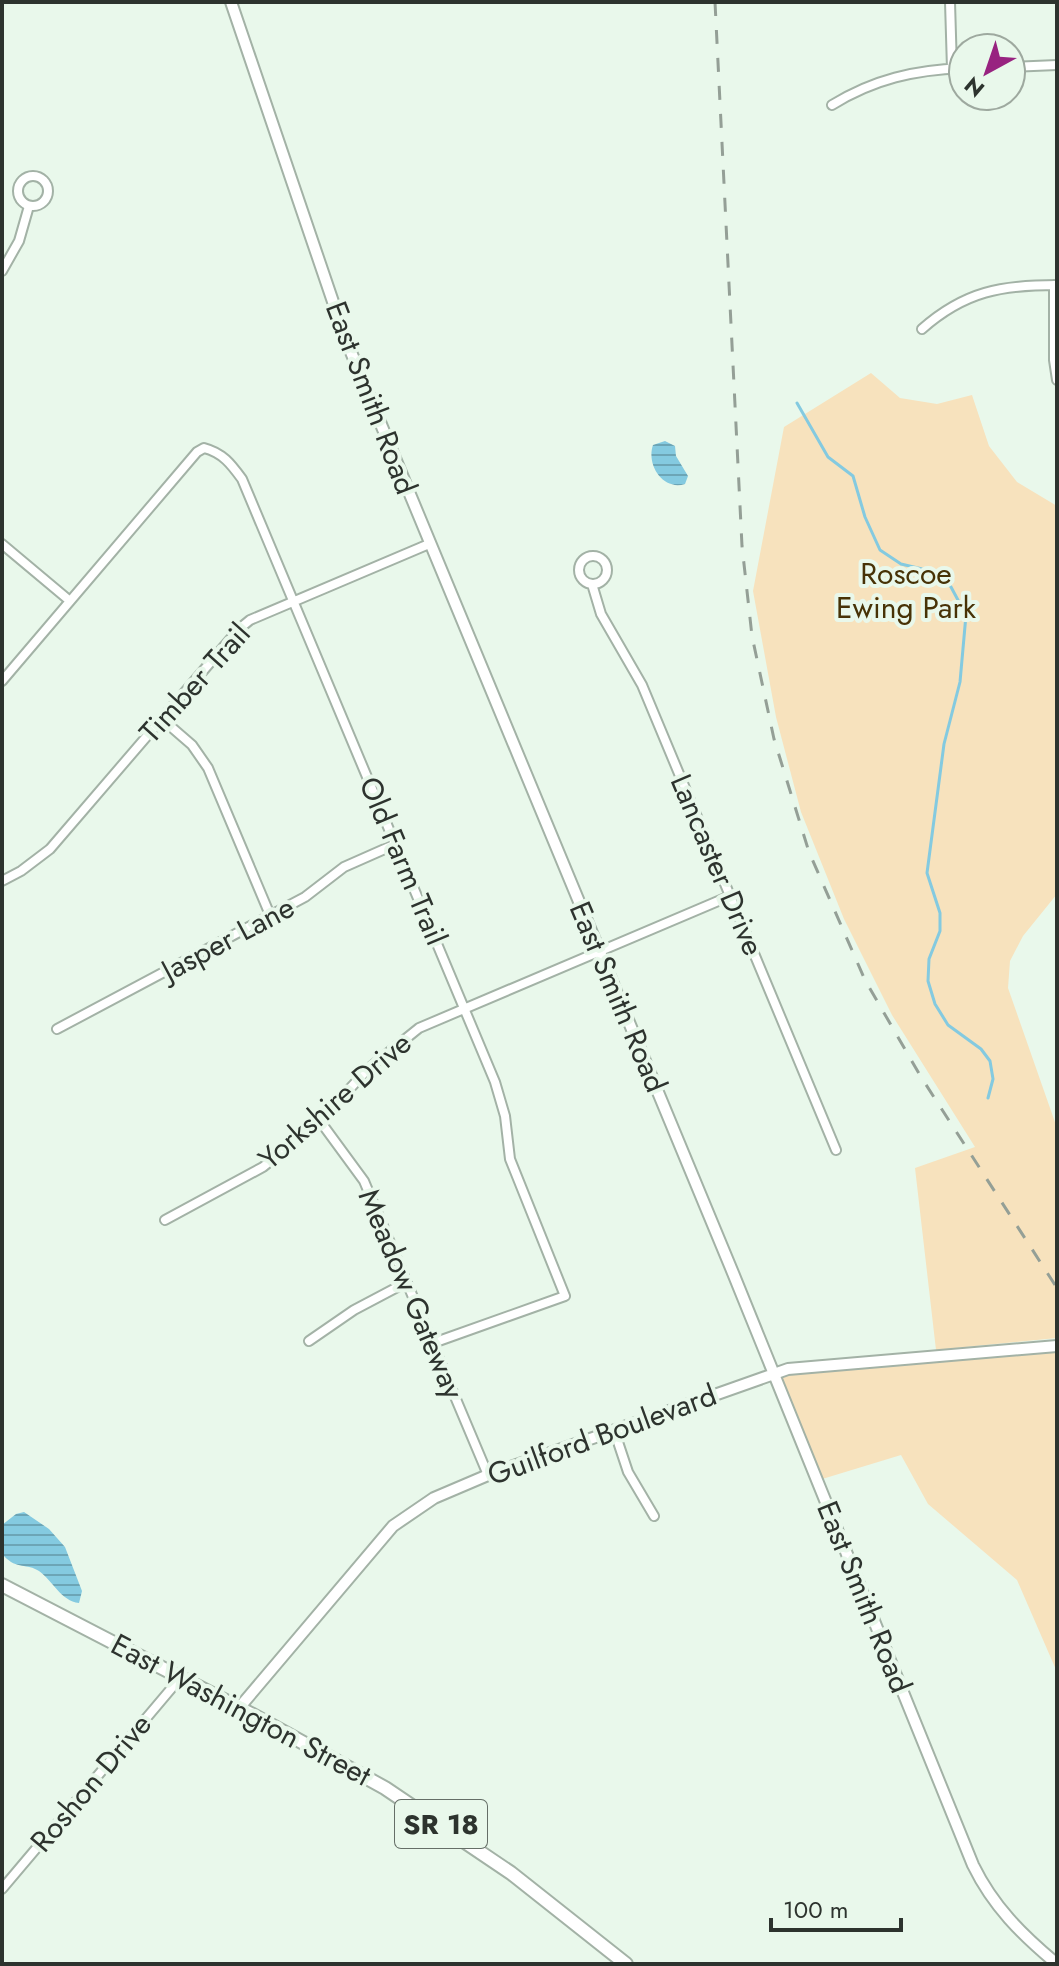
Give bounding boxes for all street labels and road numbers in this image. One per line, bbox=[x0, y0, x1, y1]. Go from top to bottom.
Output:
street label: East Smith Road bbox=[315, 295, 428, 501]
street label: Timber Trail bbox=[129, 613, 260, 752]
street label: Lancaster Drive bbox=[660, 767, 775, 962]
street label: Old Farm Trail bbox=[349, 770, 458, 952]
street label: Jasper Lane bbox=[150, 886, 302, 993]
street label: East Smith Road bbox=[559, 895, 678, 1099]
street label: Yorkshire Drive bbox=[249, 1022, 421, 1179]
street label: Meadow Gateway bbox=[348, 1182, 475, 1406]
street label: Guilford Boulevard bbox=[481, 1373, 722, 1496]
street label: East Smith Road bbox=[806, 1494, 923, 1699]
street label: East Washington Street bbox=[104, 1623, 380, 1797]
street label: Roshon Drive bbox=[20, 1704, 161, 1861]
road number: SR 18 bbox=[395, 1800, 487, 1848]

